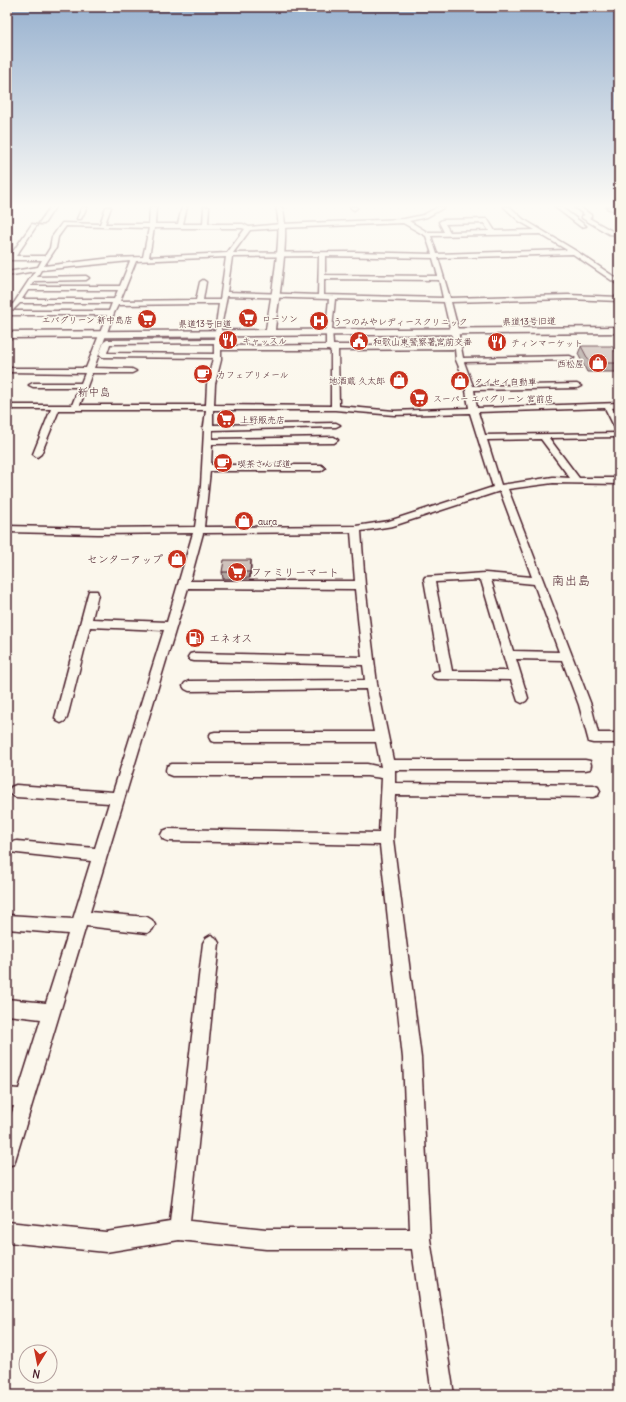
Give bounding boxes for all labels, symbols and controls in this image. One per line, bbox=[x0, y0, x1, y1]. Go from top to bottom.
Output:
supermarket icon: ローソン bbox=[237, 307, 259, 329]
supermarket icon: エバグリーン 新中島店 bbox=[136, 308, 158, 330]
hospital icon: うつのみやレディースクリニック bbox=[308, 310, 330, 332]
place label: ローソン bbox=[262, 313, 298, 324]
place label: エバグリーン 新中島店 bbox=[41, 314, 133, 325]
street label: 県道13号旧道 bbox=[502, 315, 556, 327]
place label: うつのみやレディースクリニック bbox=[333, 316, 467, 327]
street label: 県道13号旧道 bbox=[178, 318, 232, 329]
restaurant icon: キャッスル bbox=[217, 329, 239, 351]
public building icon: 和歌山東警察署宮前交番 bbox=[348, 330, 370, 352]
restaurant icon: ティンマーケット bbox=[486, 331, 508, 353]
place label: キャッスル bbox=[242, 335, 287, 346]
place label: 和歌山東警察署宮前交番 bbox=[373, 336, 472, 347]
place label: ティンマーケット bbox=[511, 337, 583, 348]
shop icon: 西松屋 bbox=[587, 352, 609, 374]
place label: 西松屋 bbox=[557, 358, 584, 369]
cafe icon: カフェプリメール bbox=[192, 363, 214, 385]
place label: カフェプリメール bbox=[217, 369, 288, 380]
shop icon: 地酒蔵 久太郎 bbox=[388, 369, 410, 391]
shop icon: タイセイ自動車 bbox=[449, 370, 471, 392]
place label: 地酒蔵 久太郎 bbox=[329, 375, 385, 386]
place label: タイセイ自動車 bbox=[474, 376, 537, 387]
district label: 新中島 bbox=[78, 385, 111, 399]
supermarket icon: スーパー エバグリーン 宮前店 bbox=[408, 387, 430, 409]
place label: スーパー エバグリーン 宮前店 bbox=[433, 393, 553, 404]
supermarket icon: 上野販売店 bbox=[215, 408, 237, 430]
place label: 上野販売店 bbox=[240, 414, 285, 425]
cafe icon: 喫茶さんぽ道 bbox=[212, 452, 234, 474]
place label: 喫茶さんぽ道 bbox=[237, 458, 291, 469]
shop icon: aura bbox=[233, 510, 255, 532]
place label: aura bbox=[258, 516, 277, 527]
shop icon: センターアップ bbox=[166, 548, 188, 570]
place label: センターアップ bbox=[87, 552, 163, 566]
supermarket icon: ファミリーマート bbox=[226, 561, 248, 583]
place label: ファミリーマート bbox=[251, 565, 339, 579]
district label: 南出島 bbox=[551, 572, 591, 589]
fuel station icon: エネオス bbox=[184, 627, 206, 649]
place label: エネオス bbox=[209, 631, 252, 645]
north arrow bbox=[18, 1344, 58, 1384]
text: N bbox=[31, 1366, 41, 1381]

